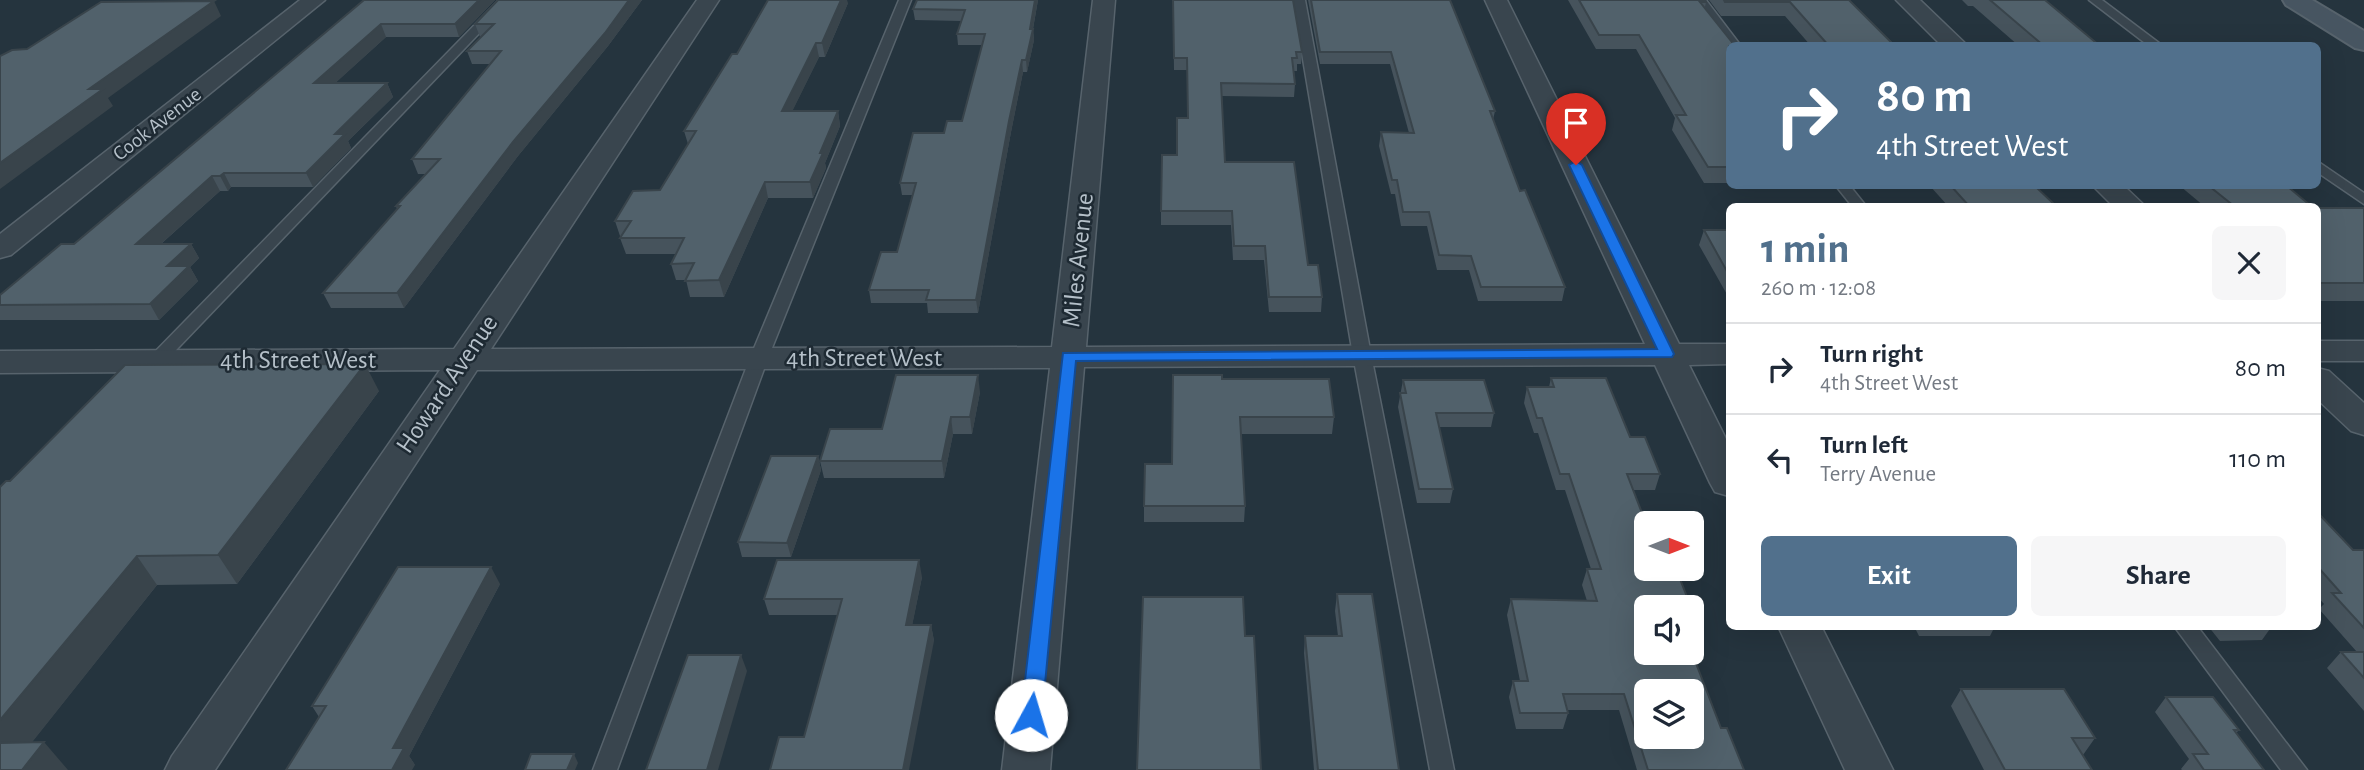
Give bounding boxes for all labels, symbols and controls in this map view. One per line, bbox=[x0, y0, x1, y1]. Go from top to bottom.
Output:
icon: right bbox=[1761, 70, 1852, 161]
text: 80 m bbox=[1876, 72, 1973, 121]
street label: Cook Avenue bbox=[109, 83, 205, 165]
pin bbox=[1546, 93, 1606, 165]
icon: arrive bbox=[1557, 104, 1595, 142]
text: 4th Street West bbox=[1876, 130, 2068, 162]
street label: Miles Avenue bbox=[1058, 192, 1098, 328]
button: close bbox=[2212, 226, 2286, 300]
text: 1 min bbox=[1761, 228, 1850, 270]
text: 260 m · 12:08 bbox=[1761, 277, 1876, 300]
street label: Howard Avenue bbox=[391, 310, 503, 458]
text: Turn right bbox=[1820, 341, 1923, 367]
street label: 4th Street West bbox=[786, 345, 942, 371]
street label: 4th Street West bbox=[220, 347, 376, 373]
icon: right bbox=[1761, 350, 1799, 388]
text: 80 m bbox=[2235, 355, 2286, 381]
text: 4th Street West bbox=[1820, 372, 1958, 395]
text: Turn left bbox=[1820, 432, 1908, 458]
icon: left bbox=[1761, 441, 1799, 479]
text: 110 m bbox=[2229, 446, 2286, 472]
text: Terry Avenue bbox=[1820, 463, 1936, 486]
north arrow bbox=[1634, 511, 1704, 581]
map controls bbox=[1634, 511, 1704, 749]
button: Exit bbox=[1761, 536, 2017, 616]
button: Share bbox=[2031, 536, 2286, 616]
button: sound bbox=[1634, 595, 1704, 665]
position arrow bbox=[994, 678, 1068, 752]
button: layers bbox=[1634, 679, 1704, 749]

